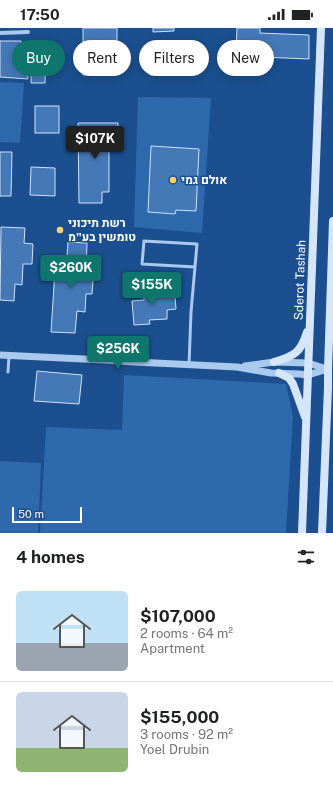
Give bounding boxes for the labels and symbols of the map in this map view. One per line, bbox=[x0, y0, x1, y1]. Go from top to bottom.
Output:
pin: $107K bbox=[67, 126, 123, 160]
place label: אולם גמי bbox=[181, 173, 227, 187]
marker: אולם גמי bbox=[168, 175, 178, 185]
place label: רשת תיכוני טומשין בע"מ bbox=[68, 216, 136, 244]
marker: רשת תיכוני טומשין בע"מ bbox=[55, 225, 65, 235]
street label: Sderot Tashah bbox=[292, 240, 308, 320]
pin: $260K bbox=[43, 255, 99, 289]
pin: $155K bbox=[124, 272, 180, 306]
pin: $256K bbox=[90, 336, 146, 370]
scale bar bbox=[12, 505, 82, 524]

